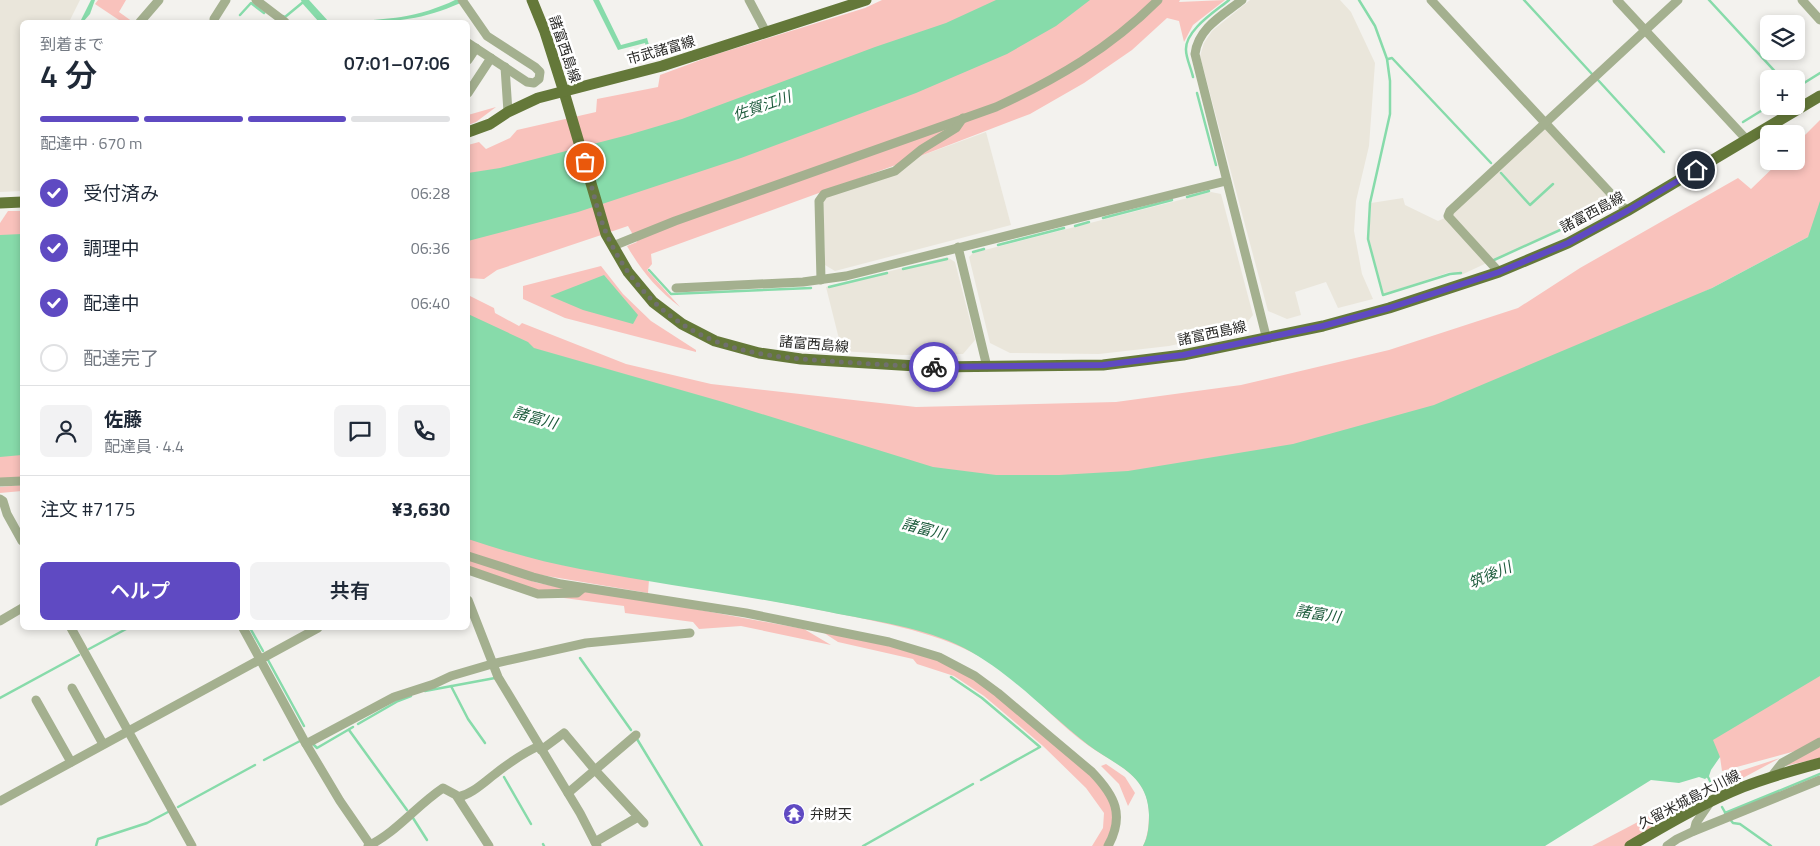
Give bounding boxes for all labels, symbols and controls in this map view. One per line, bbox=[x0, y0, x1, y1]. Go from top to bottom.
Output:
street label: 諸富西島線 bbox=[544, 12, 587, 85]
map controls bbox=[1760, 15, 1805, 170]
button: layers bbox=[1760, 15, 1805, 60]
street label: 市武諸富線 bbox=[624, 30, 697, 69]
text: 到着まで bbox=[40, 32, 104, 56]
text: 07:01–07:06 bbox=[344, 48, 450, 77]
text: 4 分 bbox=[40, 51, 97, 99]
button: + bbox=[1760, 70, 1805, 115]
water label: 佐賀江川 bbox=[730, 84, 796, 126]
button: − bbox=[1760, 125, 1805, 170]
text: 配達中 · 670 m bbox=[40, 131, 142, 155]
pin bbox=[564, 141, 606, 183]
icon: bag bbox=[571, 148, 599, 176]
pin bbox=[1675, 149, 1717, 191]
icon: home bbox=[1682, 156, 1710, 184]
text: 受付済み bbox=[83, 178, 159, 207]
icon: check bbox=[40, 179, 68, 207]
text: 06:28 bbox=[411, 181, 450, 205]
street label: 諸富西島線 bbox=[1556, 186, 1628, 237]
text: 調理中 bbox=[83, 233, 140, 262]
icon: check bbox=[40, 234, 68, 262]
text: 06:36 bbox=[411, 236, 450, 260]
text: 配達中 bbox=[83, 288, 140, 317]
icon: check bbox=[40, 289, 68, 317]
text: 06:40 bbox=[411, 291, 450, 315]
street label: 諸富西島線 bbox=[1175, 315, 1248, 350]
street label: 諸富西島線 bbox=[778, 330, 850, 357]
courier bbox=[909, 342, 959, 392]
text: 配達完了 bbox=[83, 343, 159, 372]
icon: bike bbox=[920, 353, 948, 381]
water label: 諸富川 bbox=[510, 400, 562, 435]
text: 佐藤 bbox=[104, 404, 142, 433]
button: person bbox=[40, 405, 92, 457]
button: chat bbox=[334, 405, 386, 457]
button: phone bbox=[398, 405, 450, 457]
text: 配達員 · 4.4 bbox=[104, 434, 184, 458]
text: 注文 #7175 bbox=[40, 494, 135, 523]
text: ¥3,630 bbox=[392, 494, 450, 523]
water label: 諸富川 bbox=[899, 512, 951, 546]
water label: 筑後川 bbox=[1465, 554, 1517, 594]
button: ヘルプ bbox=[40, 562, 240, 620]
button: 共有 bbox=[250, 562, 450, 620]
water label: 諸富川 bbox=[1294, 599, 1344, 629]
street label: 久留米城島大川線 bbox=[1634, 764, 1743, 833]
temple icon: 弁財天 bbox=[782, 802, 806, 826]
place label: 弁財天 bbox=[810, 803, 852, 824]

